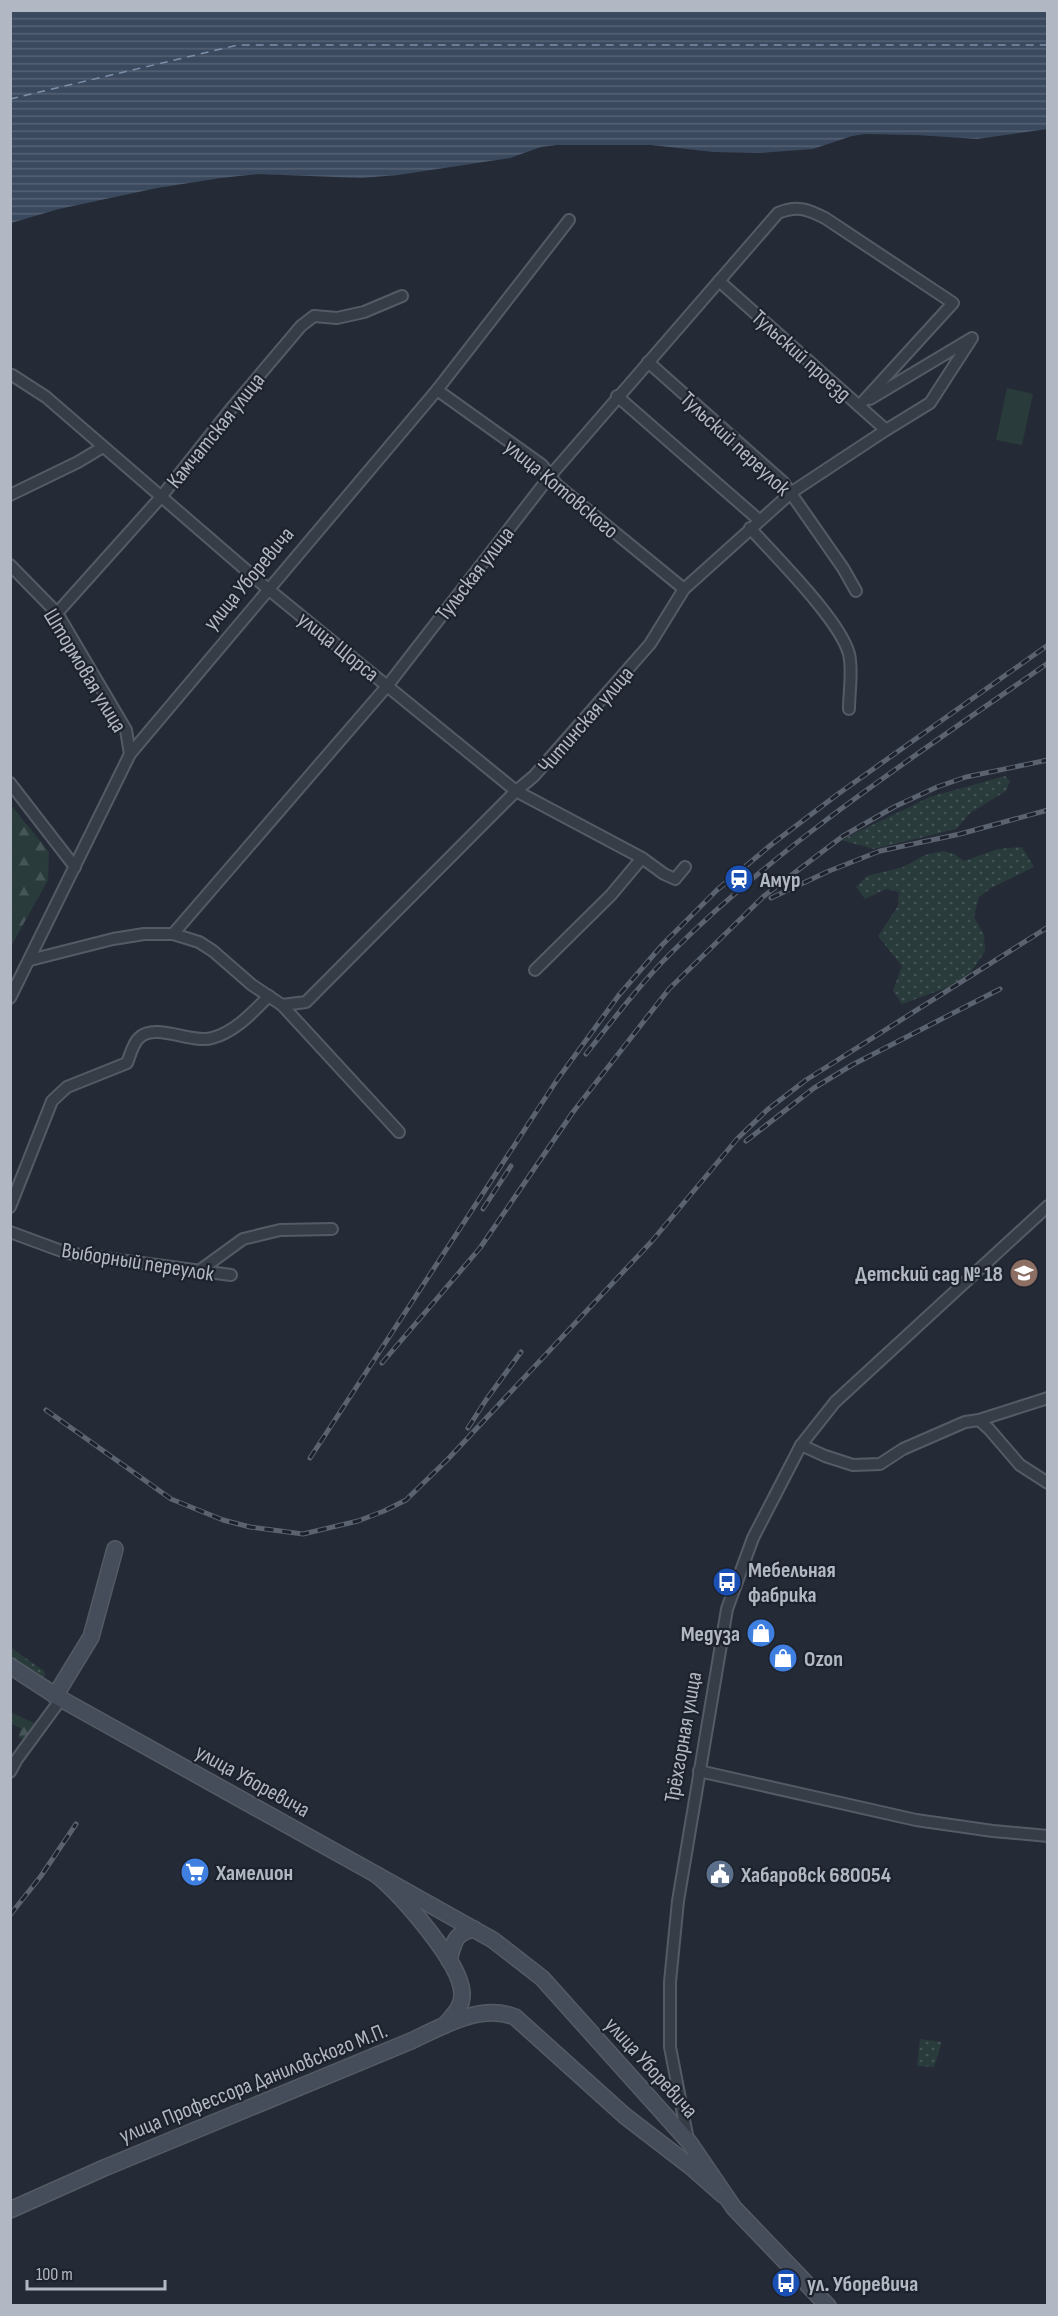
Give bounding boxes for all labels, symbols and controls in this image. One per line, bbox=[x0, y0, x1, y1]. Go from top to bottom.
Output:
street label: Тульский проезд bbox=[746, 304, 856, 408]
street label: Камчатская улица bbox=[161, 368, 271, 494]
street label: Тульский переулок bbox=[674, 386, 796, 502]
street label: улица Котовского bbox=[498, 434, 624, 545]
street label: Тульская улица bbox=[430, 521, 520, 627]
street label: улица Уборевича bbox=[198, 522, 300, 636]
street label: Штормовая улица bbox=[37, 604, 132, 738]
street label: улица Щорса bbox=[292, 606, 384, 688]
street label: Читинская улица bbox=[532, 661, 640, 779]
station icon: Амур bbox=[723, 863, 755, 895]
place label: Амур bbox=[759, 867, 800, 894]
street label: Выборный переулок bbox=[60, 1237, 217, 1288]
school or university icon: Детский сад № 18 bbox=[1008, 1257, 1040, 1289]
place label: Детский сад № 18 bbox=[855, 1261, 1003, 1288]
place label: Мебельная фабрика bbox=[748, 1557, 836, 1609]
bus stop icon: Мебельная фабрика bbox=[711, 1566, 743, 1598]
shop icon: Медуза bbox=[745, 1617, 777, 1649]
place label: Медуза bbox=[681, 1621, 740, 1648]
shop icon: Ozon bbox=[767, 1642, 799, 1674]
place label: Ozon bbox=[804, 1646, 843, 1673]
street label: Трёхгорная улица bbox=[659, 1670, 708, 1805]
street label: улица Уборевича bbox=[190, 1739, 314, 1824]
supermarket icon: Хамелион bbox=[179, 1856, 211, 1888]
public building icon: Хабаровск 680054 bbox=[704, 1858, 736, 1890]
place label: Хамелион bbox=[215, 1860, 293, 1887]
place label: Хабаровск 680054 bbox=[740, 1862, 891, 1889]
street label: улица Уборевича bbox=[598, 2012, 703, 2124]
street label: улица Профессора Даниловского М.П. bbox=[116, 2017, 392, 2150]
scale bar bbox=[27, 2253, 165, 2291]
text: 100 m bbox=[36, 2264, 73, 2285]
bus stop icon: ул. Уборевича bbox=[770, 2267, 802, 2299]
place label: ул. Уборевича bbox=[807, 2271, 918, 2298]

